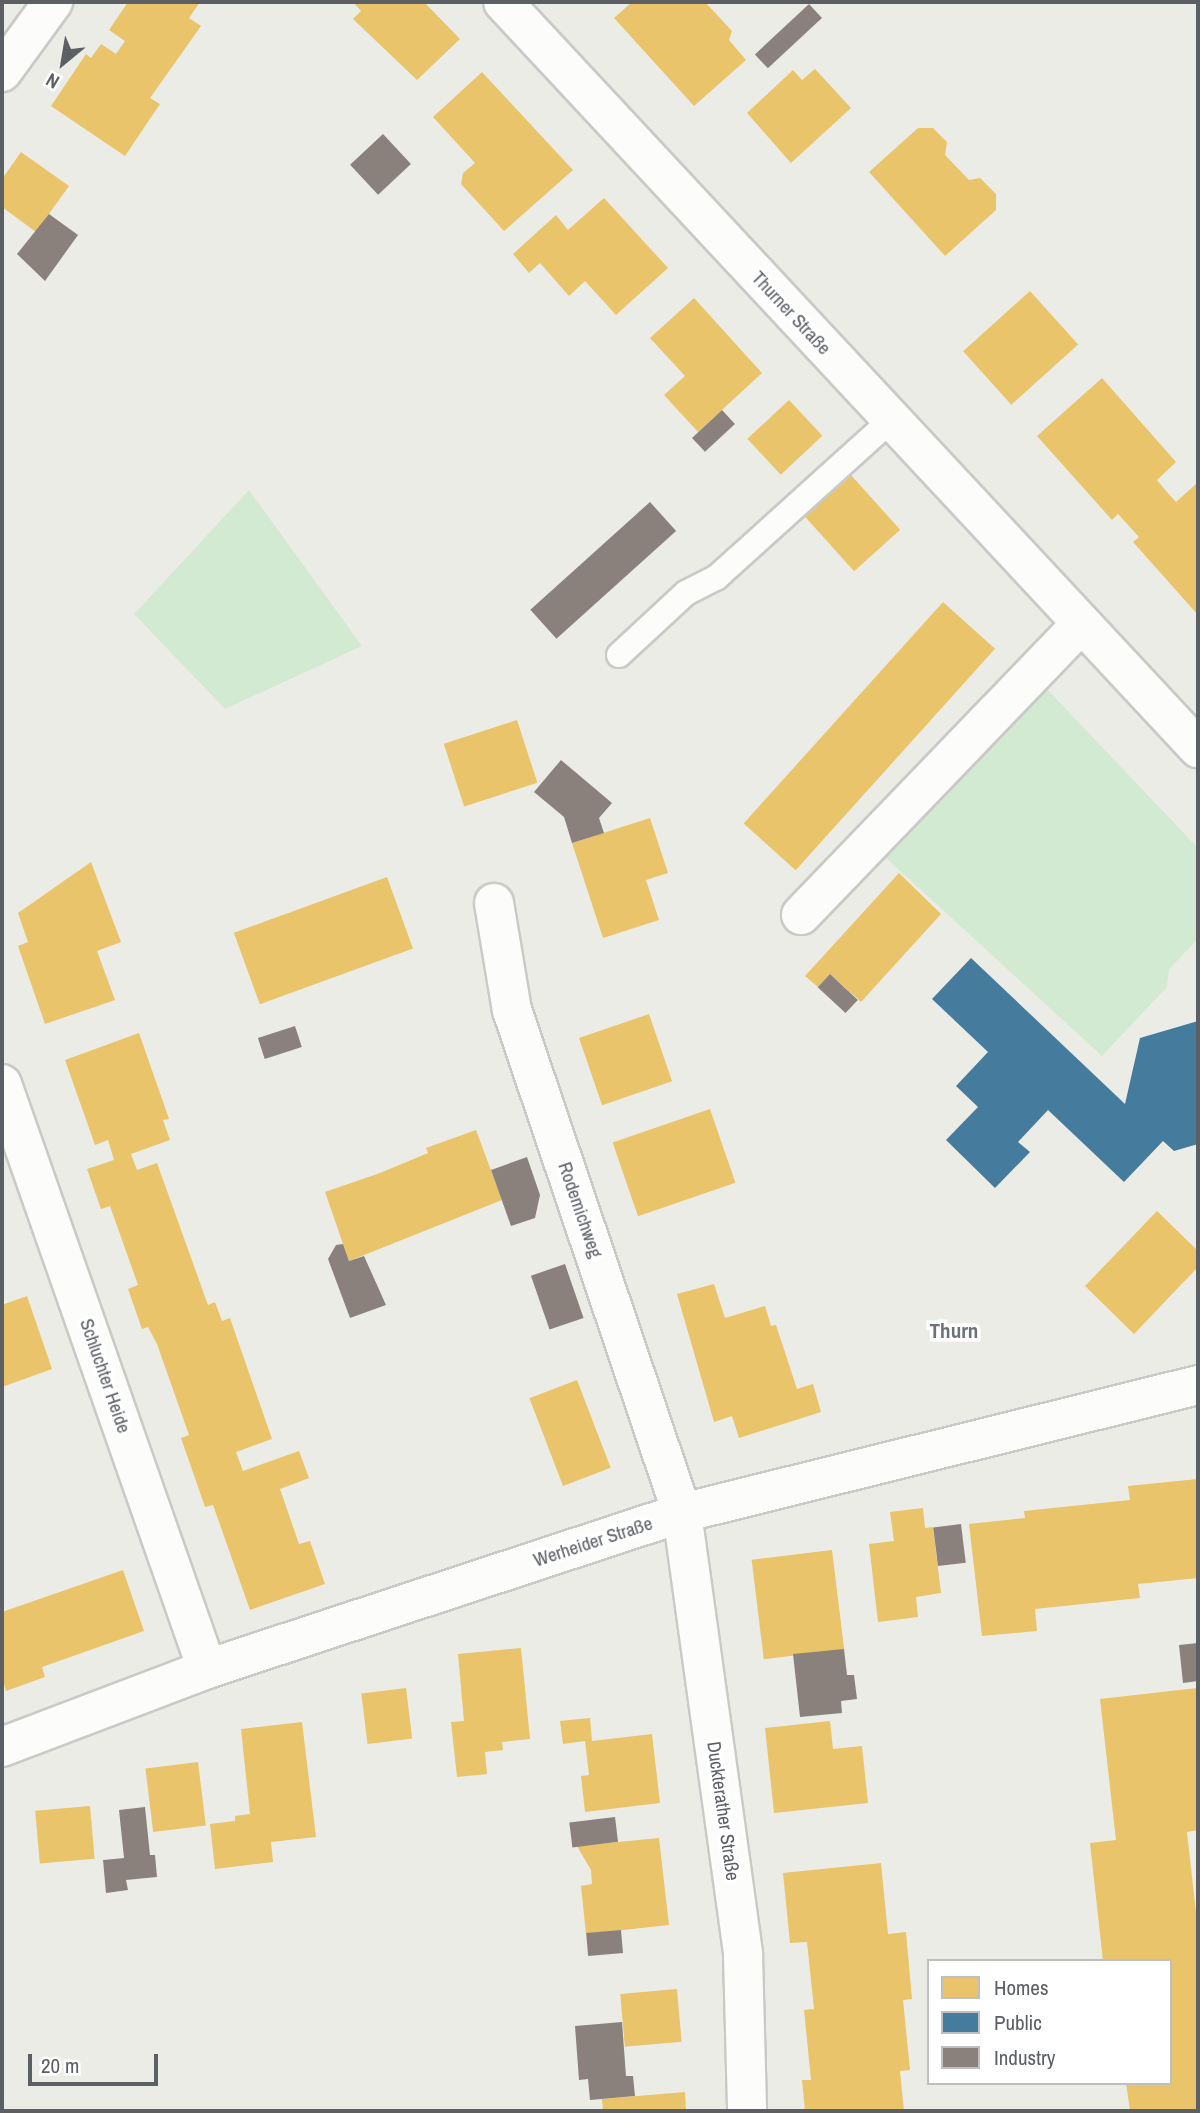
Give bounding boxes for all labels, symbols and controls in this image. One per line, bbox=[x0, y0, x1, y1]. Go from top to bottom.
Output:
north arrow bbox=[28, 28, 98, 98]
text: N bbox=[41, 67, 64, 95]
street label: Thurner Straße bbox=[747, 267, 835, 359]
street label: Rodemichweg bbox=[553, 1159, 607, 1261]
street label: Schluchter Heide bbox=[75, 1316, 135, 1436]
district label: Thurn bbox=[930, 1318, 978, 1344]
street label: Werheider Straße bbox=[531, 1512, 655, 1572]
street label: Duckterather Straße bbox=[702, 1740, 744, 1882]
legend bbox=[927, 1959, 1172, 2085]
text: Homes bbox=[994, 1973, 1049, 2002]
text: Public bbox=[994, 2008, 1042, 2037]
scale bar bbox=[32, 2039, 161, 2084]
text: Industry bbox=[994, 2043, 1055, 2072]
text: 20 m bbox=[41, 2051, 79, 2080]

